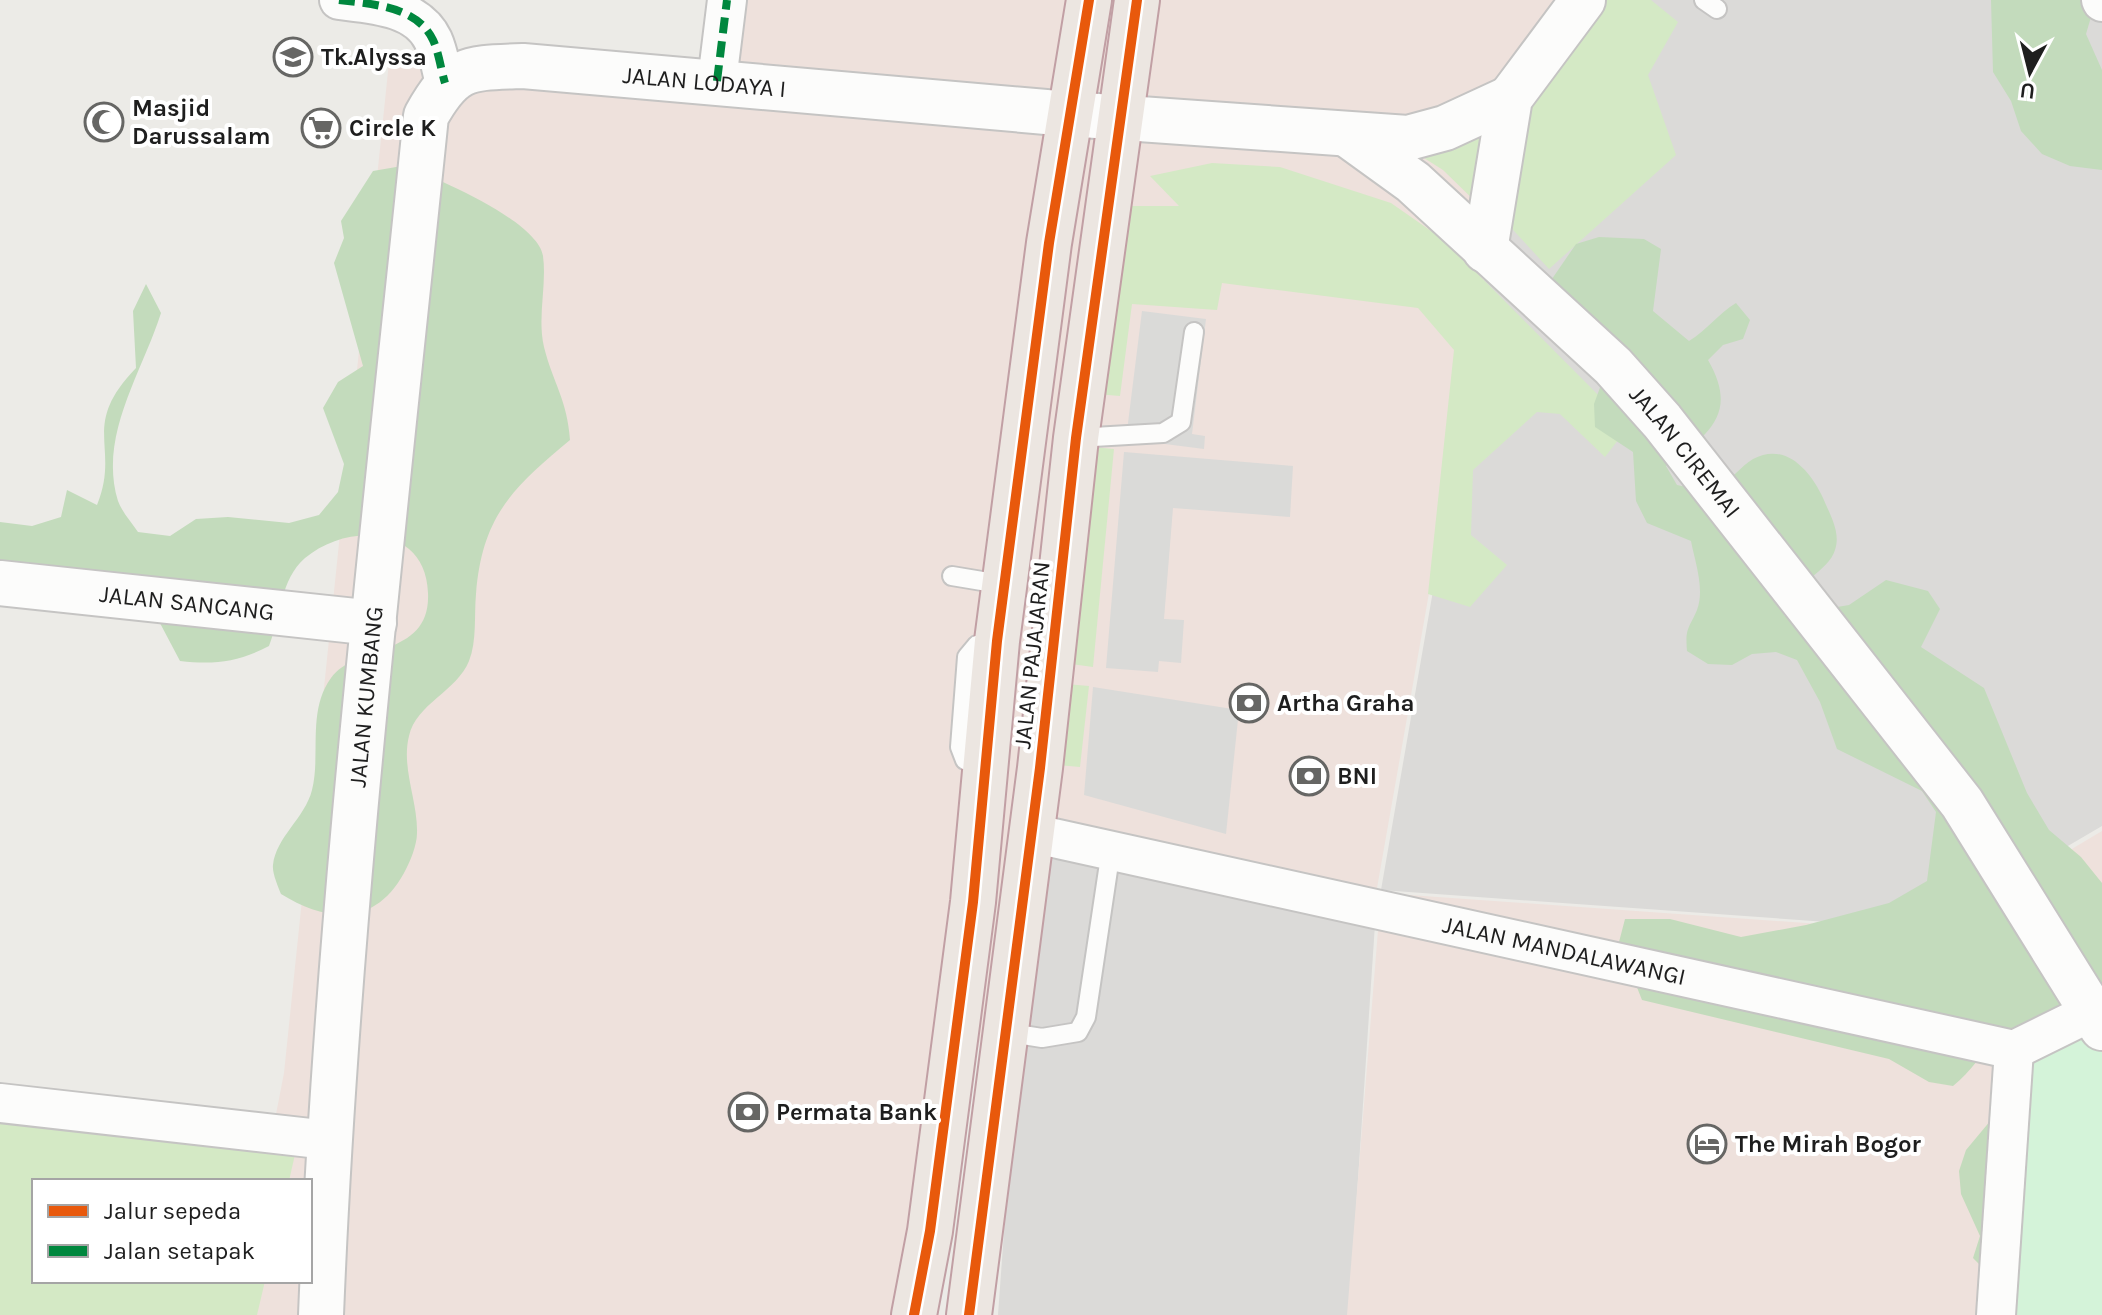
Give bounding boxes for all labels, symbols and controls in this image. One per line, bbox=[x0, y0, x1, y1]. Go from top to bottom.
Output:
north arrow bbox=[1990, 32, 2070, 112]
school or university icon: Tk.Alyssa bbox=[272, 36, 314, 78]
place label: Tk.Alyssa bbox=[321, 43, 427, 71]
street label: JALAN LODAYA I bbox=[621, 61, 787, 103]
text: U bbox=[2019, 77, 2037, 105]
place label: Masjid Darussalam bbox=[132, 94, 270, 150]
mosque icon: Masjid Darussalam bbox=[83, 101, 125, 143]
supermarket icon: Circle K bbox=[300, 107, 342, 149]
place label: Circle K bbox=[349, 114, 436, 142]
street label: JALAN CIREMAI bbox=[1623, 380, 1746, 523]
street label: JALAN PAJAJARAN bbox=[1008, 560, 1056, 750]
street label: JALAN SANCANG bbox=[98, 580, 276, 626]
street label: JALAN KUMBANG bbox=[343, 605, 389, 789]
bank icon: Artha Graha bbox=[1228, 682, 1270, 724]
place label: Artha Graha bbox=[1277, 689, 1415, 717]
bank icon: BNI bbox=[1288, 755, 1330, 797]
place label: BNI bbox=[1337, 762, 1377, 790]
street label: JALAN MANDALAWANGI bbox=[1440, 910, 1688, 991]
bank icon: Permata Bank bbox=[727, 1091, 769, 1133]
place label: Permata Bank bbox=[776, 1098, 937, 1126]
hotel icon: The Mirah Bogor bbox=[1686, 1123, 1728, 1165]
place label: The Mirah Bogor bbox=[1735, 1130, 1922, 1158]
legend bbox=[32, 1179, 312, 1283]
text: Jalur sepeda bbox=[104, 1197, 241, 1225]
text: Jalan setapak bbox=[104, 1237, 255, 1265]

